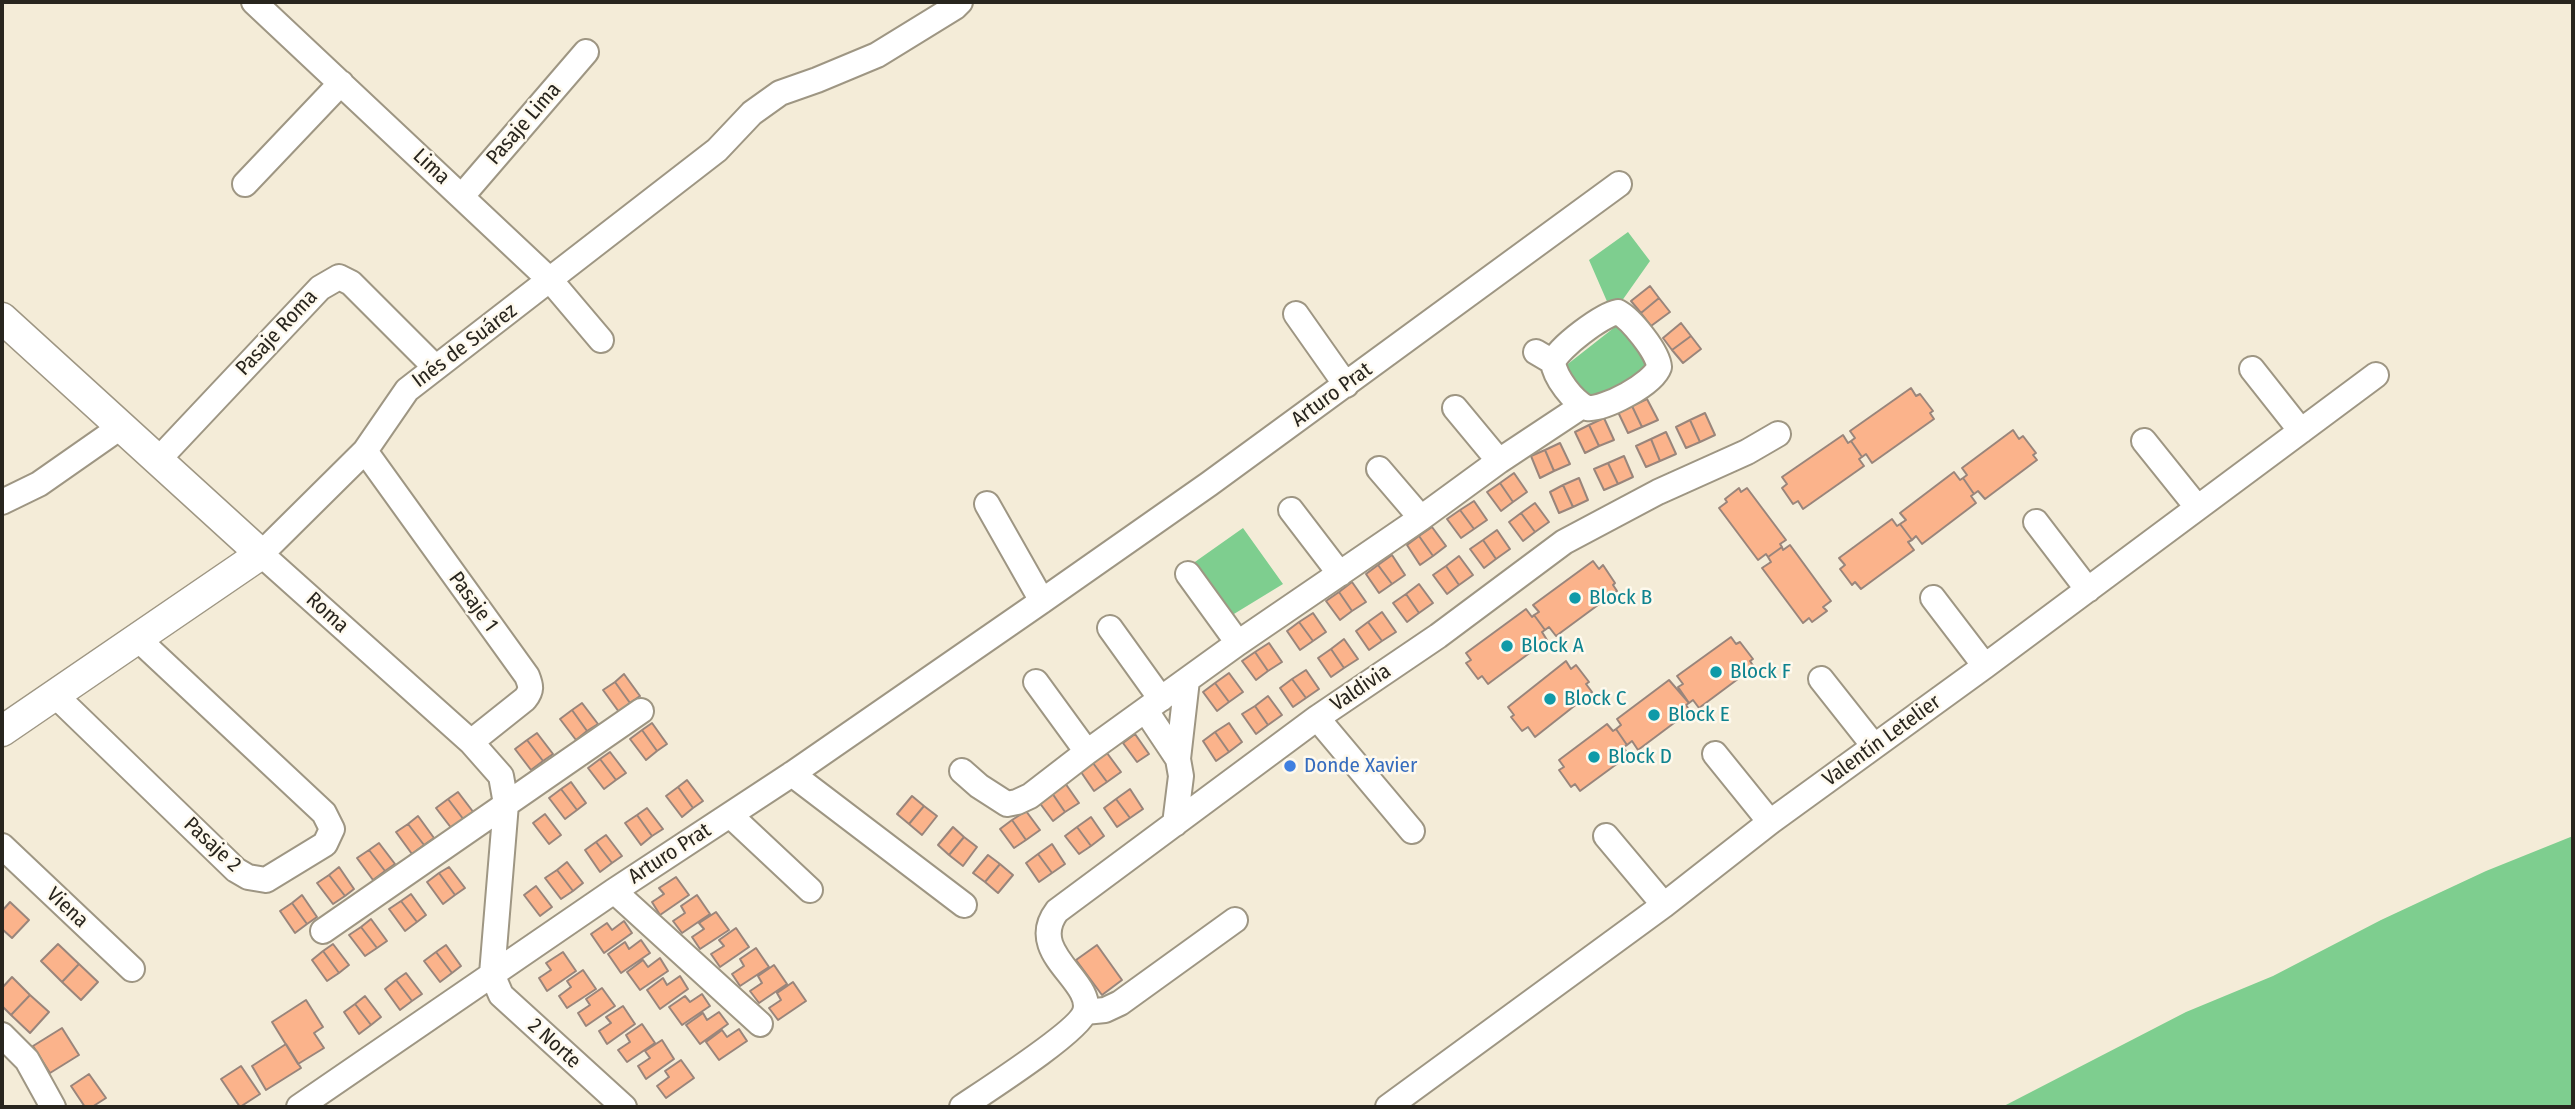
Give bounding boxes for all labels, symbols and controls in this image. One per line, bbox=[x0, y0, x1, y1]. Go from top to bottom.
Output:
street label: Pasaje Lima bbox=[482, 78, 566, 170]
street label: Lima bbox=[407, 144, 455, 190]
street label: Pasaje Roma bbox=[231, 285, 323, 381]
street label: Inés de Suárez bbox=[408, 299, 522, 393]
street label: Arturo Prat bbox=[1287, 357, 1377, 433]
street label: Pasaje 1 bbox=[443, 567, 503, 637]
place label: Block B bbox=[1589, 585, 1652, 611]
street label: Roma bbox=[301, 587, 353, 639]
marker: Block B bbox=[1567, 590, 1583, 606]
place label: Block A bbox=[1521, 633, 1584, 659]
marker: Block A bbox=[1499, 638, 1515, 654]
street label: Valdivia bbox=[1326, 659, 1396, 717]
place label: Block F bbox=[1730, 659, 1791, 685]
marker: Block F bbox=[1708, 664, 1724, 680]
place label: Block C bbox=[1564, 686, 1626, 712]
street label: Valentín Letelier bbox=[1818, 690, 1946, 792]
marker: Block C bbox=[1542, 691, 1558, 707]
place label: Block E bbox=[1668, 702, 1730, 728]
marker: Block E bbox=[1646, 707, 1662, 723]
place label: Block D bbox=[1608, 744, 1672, 770]
marker: Block D bbox=[1586, 749, 1602, 765]
place label: Donde Xavier bbox=[1304, 753, 1417, 779]
marker: Donde Xavier bbox=[1282, 758, 1298, 774]
street label: Pasaje 2 bbox=[178, 812, 246, 878]
street label: Arturo Prat bbox=[624, 818, 716, 890]
street label: Viena bbox=[41, 883, 93, 933]
street label: 2 Norte bbox=[522, 1014, 586, 1074]

